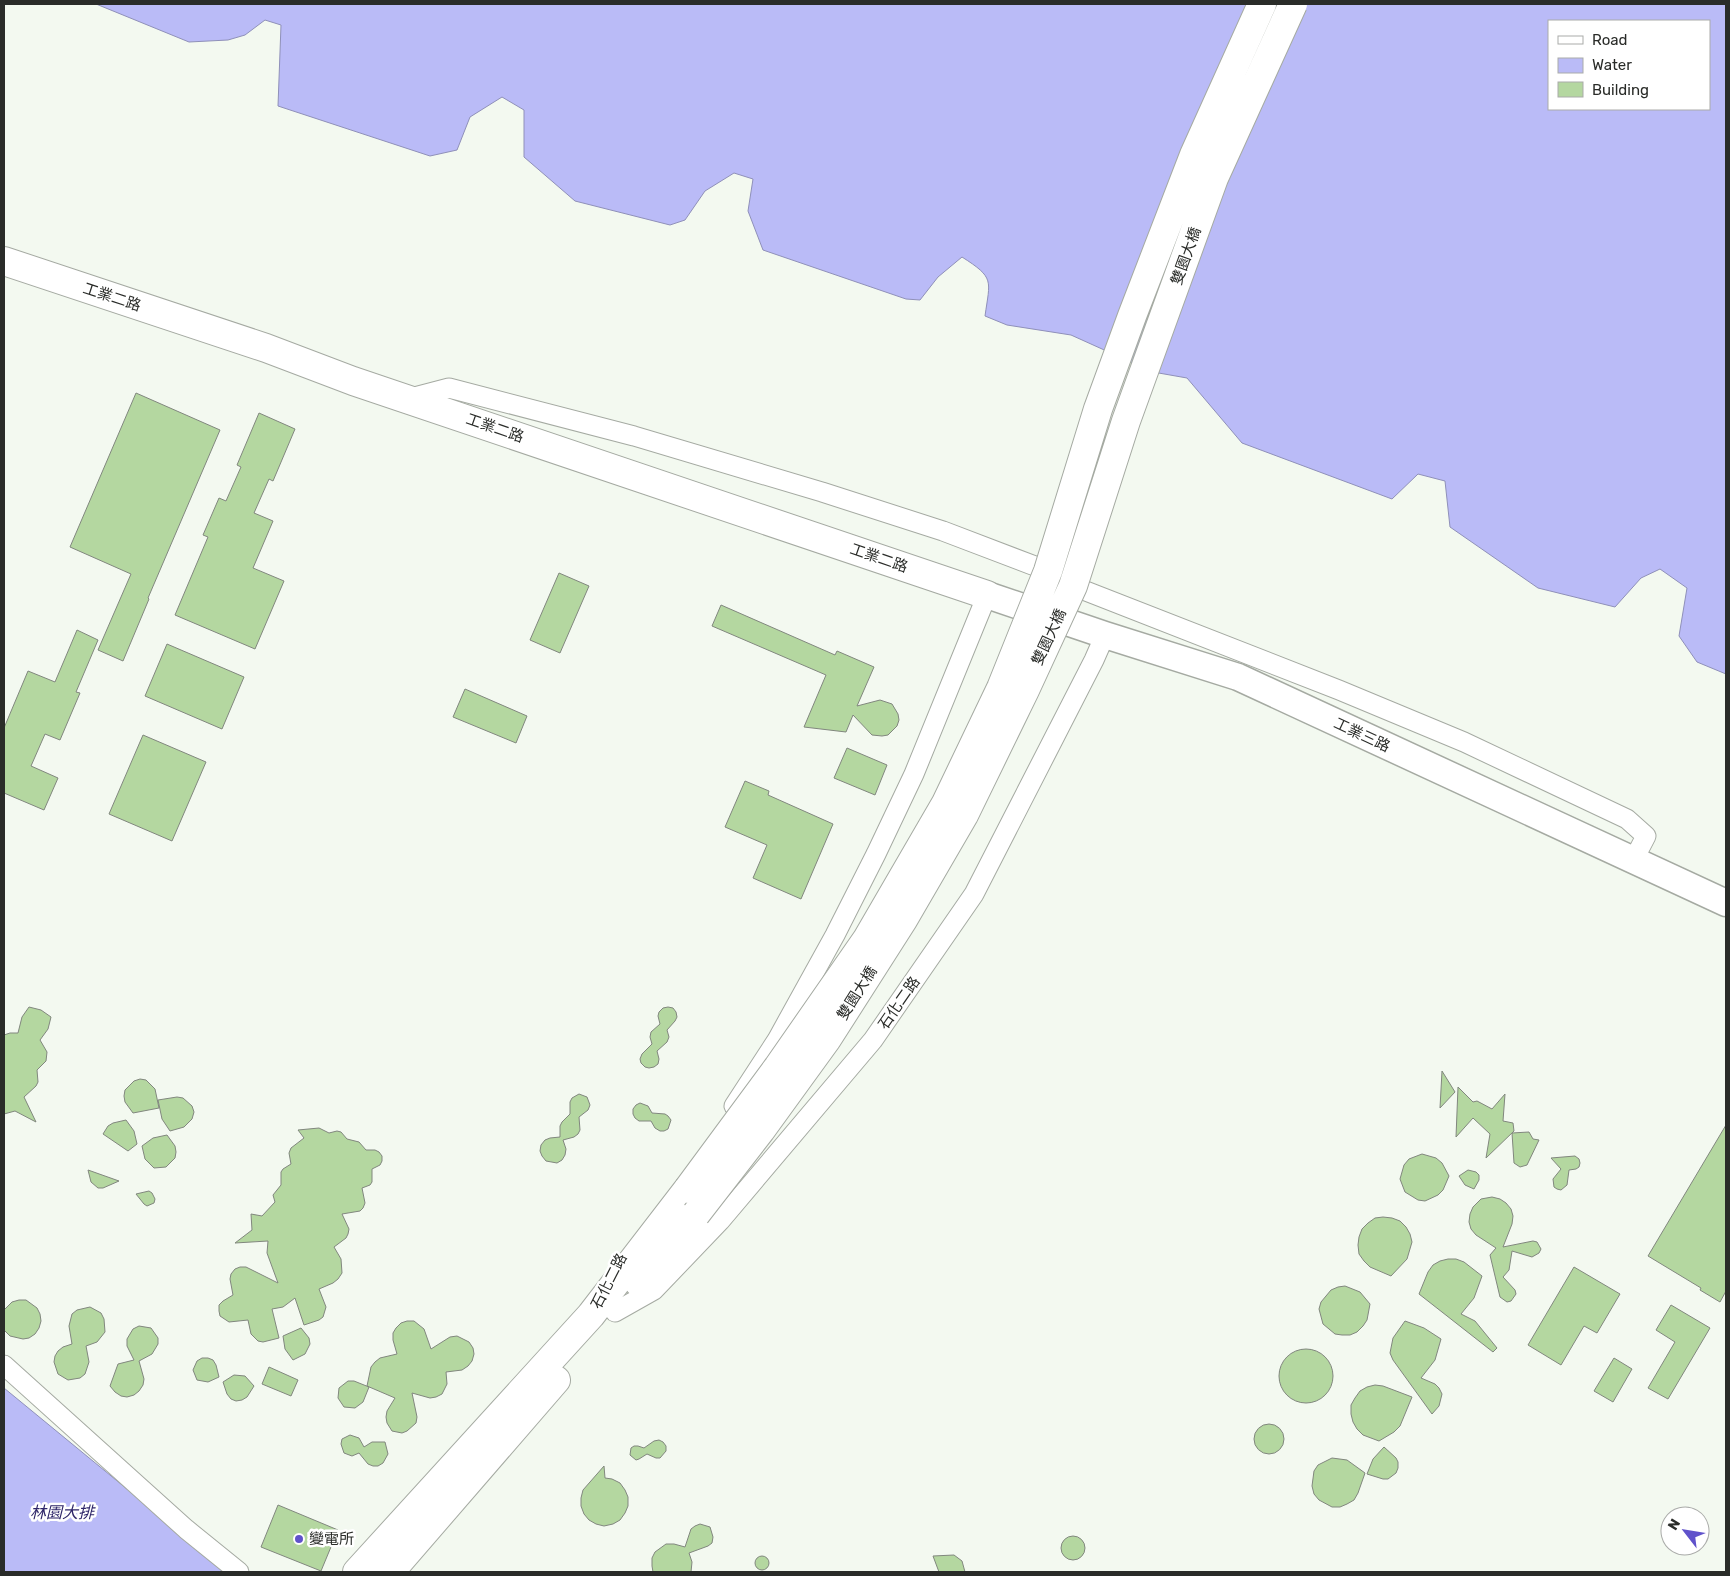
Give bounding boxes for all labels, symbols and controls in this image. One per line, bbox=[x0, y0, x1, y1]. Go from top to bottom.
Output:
legend bbox=[1548, 20, 1710, 110]
text: Road bbox=[1592, 31, 1628, 49]
text: Water bbox=[1592, 56, 1632, 74]
text: Building bbox=[1592, 81, 1649, 99]
street label: 雙園大橋 bbox=[1167, 225, 1205, 287]
street label: 工業二路 bbox=[81, 279, 143, 315]
street label: 工業二路 bbox=[464, 410, 526, 446]
street label: 工業二路 bbox=[848, 540, 910, 576]
street label: 雙園大橋 bbox=[1028, 606, 1070, 668]
street label: 工業三路 bbox=[1331, 714, 1393, 756]
street label: 雙園大橋 bbox=[833, 963, 881, 1023]
street label: 石化二路 bbox=[874, 973, 924, 1033]
street label: 石化二路 bbox=[587, 1250, 631, 1312]
water label: 林園大排 bbox=[30, 1503, 96, 1522]
north arrow bbox=[1660, 1506, 1710, 1556]
text: N bbox=[1664, 1516, 1684, 1533]
place label: 變電所 bbox=[309, 1530, 354, 1548]
marker: 變電所 bbox=[293, 1533, 305, 1545]

